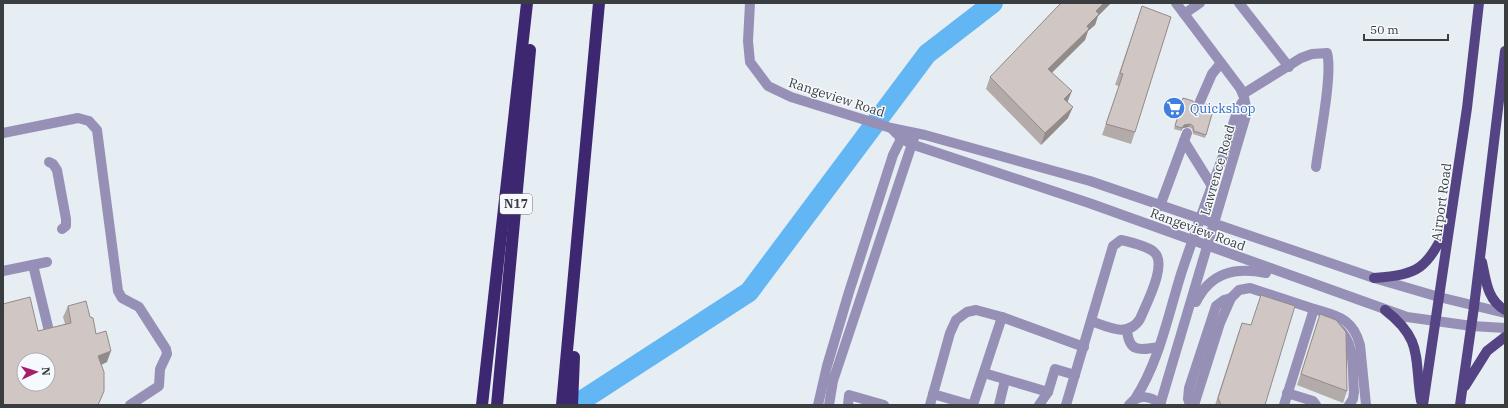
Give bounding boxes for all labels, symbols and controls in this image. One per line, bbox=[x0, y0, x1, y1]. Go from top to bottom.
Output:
scale bar bbox=[1364, 16, 1448, 42]
text: 50 m bbox=[1370, 22, 1399, 37]
street label: Rangeview Road bbox=[787, 74, 887, 121]
supermarket icon: Quickshop bbox=[1161, 95, 1187, 121]
place label: Quickshop bbox=[1190, 100, 1256, 117]
street label: Lawrence Road bbox=[1196, 123, 1239, 217]
street label: Airport Road bbox=[1428, 162, 1455, 242]
road number: N17 bbox=[500, 194, 532, 214]
street label: Rangeview Road bbox=[1148, 204, 1248, 255]
north arrow bbox=[16, 352, 56, 392]
text: N bbox=[39, 366, 53, 376]

